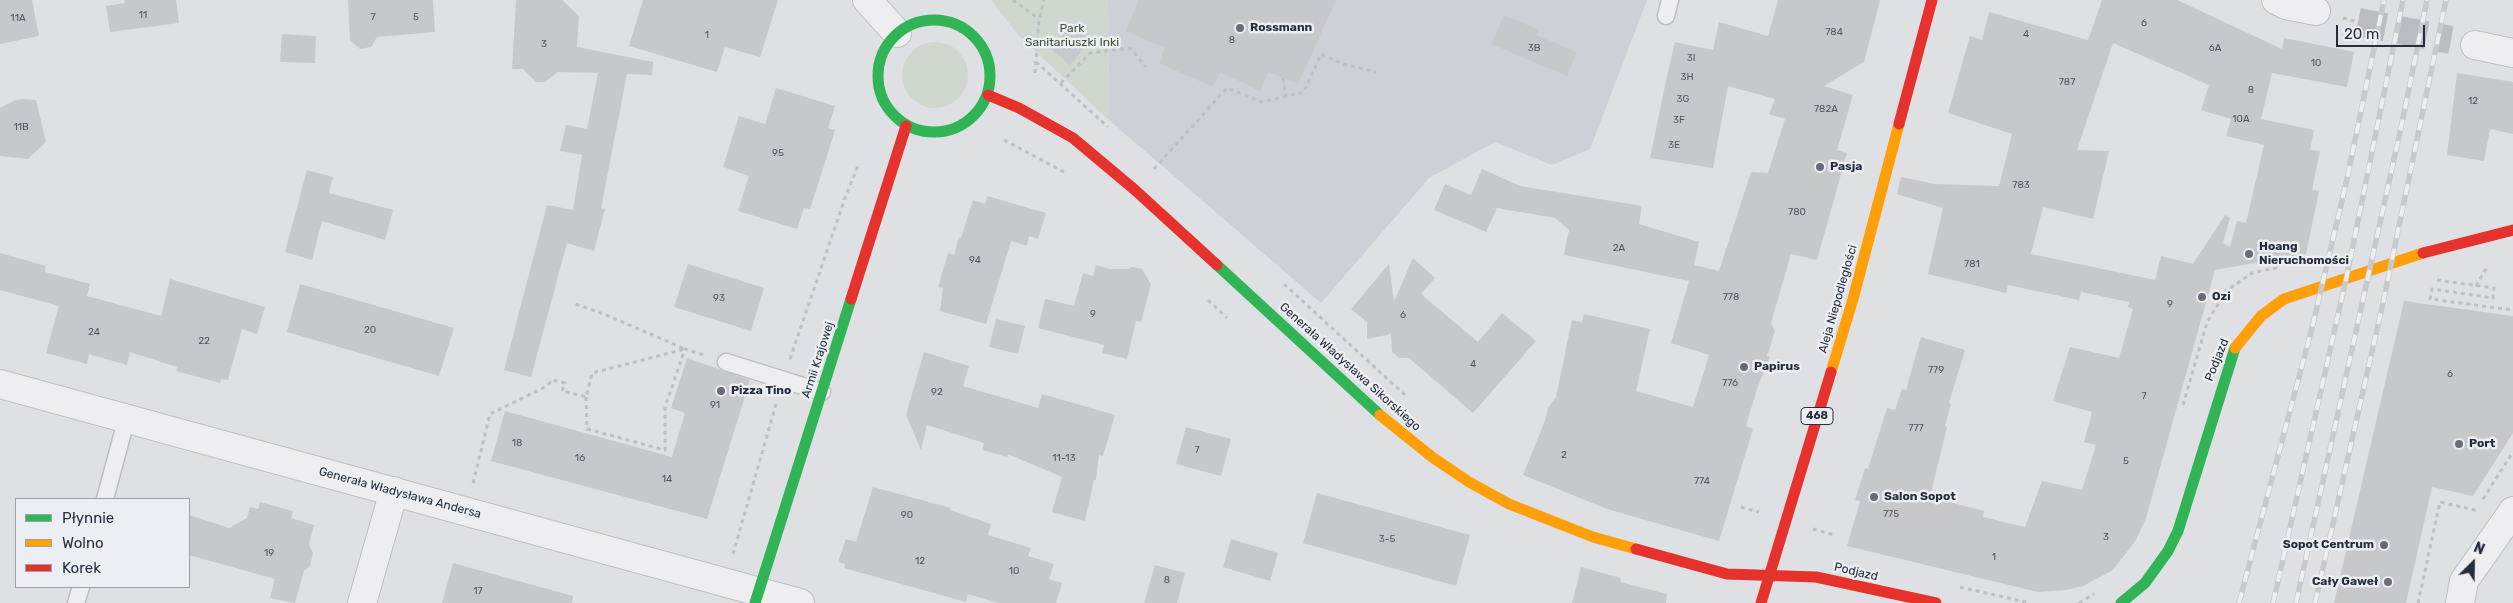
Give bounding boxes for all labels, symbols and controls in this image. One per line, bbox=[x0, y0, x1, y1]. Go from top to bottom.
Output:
house number: 11 bbox=[139, 9, 147, 21]
house number: 7 bbox=[370, 11, 376, 23]
house number: 5 bbox=[413, 11, 419, 23]
house number: 11A bbox=[10, 12, 26, 24]
scale bar bbox=[2338, 15, 2427, 47]
house number: 6 bbox=[2141, 17, 2147, 29]
place label: Rossmann bbox=[1250, 21, 1312, 35]
park label: Park Sanitariuszki Inki bbox=[1025, 22, 1119, 50]
marker: Rossmann bbox=[1234, 22, 1246, 34]
text: 20 m bbox=[2344, 25, 2379, 43]
house number: 784 bbox=[1825, 26, 1843, 38]
house number: 4 bbox=[2023, 28, 2029, 40]
house number: 1 bbox=[705, 29, 709, 41]
house number: 8 bbox=[1229, 34, 1235, 46]
house number: 3 bbox=[541, 38, 547, 50]
house number: 3B bbox=[1528, 42, 1540, 54]
house number: 6A bbox=[2209, 42, 2221, 54]
house number: 3I bbox=[1687, 52, 1695, 64]
house number: 10 bbox=[2311, 57, 2321, 69]
house number: 3H bbox=[1680, 71, 1694, 83]
house number: 787 bbox=[2059, 76, 2075, 88]
house number: 8 bbox=[2248, 84, 2254, 96]
house number: 3G bbox=[1677, 93, 1689, 105]
house number: 12 bbox=[2468, 95, 2478, 107]
house number: 782A bbox=[1814, 103, 1838, 115]
house number: 10A bbox=[2232, 113, 2250, 125]
house number: 3F bbox=[1673, 114, 1685, 126]
house number: 11B bbox=[13, 121, 29, 133]
house number: 3E bbox=[1668, 139, 1680, 151]
house number: 95 bbox=[772, 147, 784, 159]
place label: Pasja bbox=[1830, 160, 1862, 174]
marker: Pasja bbox=[1814, 161, 1826, 173]
house number: 783 bbox=[2012, 179, 2030, 191]
house number: 780 bbox=[1788, 206, 1806, 218]
place label: Hoang Nieruchomości bbox=[2259, 240, 2349, 268]
house number: 2A bbox=[1613, 242, 1625, 254]
street label: Aleja Niepodległości bbox=[1816, 243, 1860, 355]
marker: Hoang Nieruchomości bbox=[2243, 248, 2255, 260]
house number: 94 bbox=[969, 254, 981, 266]
house number: 781 bbox=[1964, 258, 1980, 270]
place label: Ozi bbox=[2212, 290, 2231, 304]
house number: 778 bbox=[1723, 291, 1739, 303]
marker: Ozi bbox=[2196, 291, 2208, 303]
house number: 93 bbox=[713, 292, 725, 304]
house number: 9 bbox=[2167, 298, 2173, 310]
street label: Generała Władysława Sikorskiego bbox=[1277, 300, 1423, 434]
house number: 9 bbox=[1090, 308, 1096, 320]
house number: 6 bbox=[1400, 309, 1406, 321]
street label: Armii Krajowej bbox=[799, 320, 837, 400]
house number: 20 bbox=[364, 324, 376, 336]
house number: 24 bbox=[88, 326, 100, 338]
house number: 22 bbox=[198, 335, 210, 347]
street label: Podjazd bbox=[2202, 337, 2232, 383]
house number: 4 bbox=[1470, 358, 1476, 370]
place label: Papirus bbox=[1754, 360, 1800, 374]
marker: Papirus bbox=[1738, 361, 1750, 373]
house number: 779 bbox=[1928, 364, 1944, 376]
house number: 6 bbox=[2447, 368, 2453, 380]
house number: 776 bbox=[1722, 377, 1738, 389]
place label: Pizza Tino bbox=[731, 384, 791, 398]
marker: Pizza Tino bbox=[715, 385, 727, 397]
house number: 92 bbox=[931, 386, 943, 398]
house number: 7 bbox=[2141, 390, 2147, 402]
house number: 91 bbox=[710, 399, 720, 411]
road number: 468 bbox=[1801, 408, 1833, 424]
house number: 777 bbox=[1908, 422, 1924, 434]
house number: 18 bbox=[512, 437, 522, 449]
place label: Port bbox=[2469, 437, 2495, 451]
marker: Port bbox=[2453, 438, 2465, 450]
house number: 7 bbox=[1194, 444, 1200, 456]
house number: 2 bbox=[1561, 449, 1567, 461]
house number: 16 bbox=[575, 452, 585, 464]
house number: 11-13 bbox=[1052, 452, 1076, 464]
house number: 5 bbox=[2123, 455, 2129, 467]
street label: Generała Władysława Andersa bbox=[317, 464, 483, 522]
house number: 14 bbox=[662, 473, 672, 485]
house number: 774 bbox=[1694, 475, 1710, 487]
place label: Salon Sopot bbox=[1884, 490, 1956, 504]
marker: Salon Sopot bbox=[1868, 491, 1880, 503]
legend bbox=[15, 498, 190, 588]
house number: 775 bbox=[1883, 508, 1899, 520]
text: Płynnie bbox=[62, 509, 114, 527]
house number: 90 bbox=[901, 509, 913, 521]
house number: 3 bbox=[2103, 531, 2109, 543]
house number: 3-5 bbox=[1379, 533, 1395, 545]
text: Wolno bbox=[62, 534, 104, 552]
place label: Sopot Centrum bbox=[2283, 538, 2374, 552]
north arrow bbox=[2448, 538, 2498, 588]
marker: Sopot Centrum bbox=[2378, 539, 2390, 551]
text: N bbox=[2471, 539, 2487, 559]
house number: 19 bbox=[264, 547, 274, 559]
house number: 1 bbox=[1992, 551, 1996, 563]
house number: 12 bbox=[915, 555, 925, 567]
text: Korek bbox=[62, 559, 101, 577]
street label: Podjazd bbox=[1833, 560, 1879, 584]
house number: 10 bbox=[1009, 565, 1019, 577]
house number: 8 bbox=[1164, 574, 1170, 586]
place label: Cały Gaweł bbox=[2312, 575, 2378, 589]
marker: Cały Gaweł bbox=[2382, 576, 2394, 588]
house number: 17 bbox=[473, 585, 483, 597]

